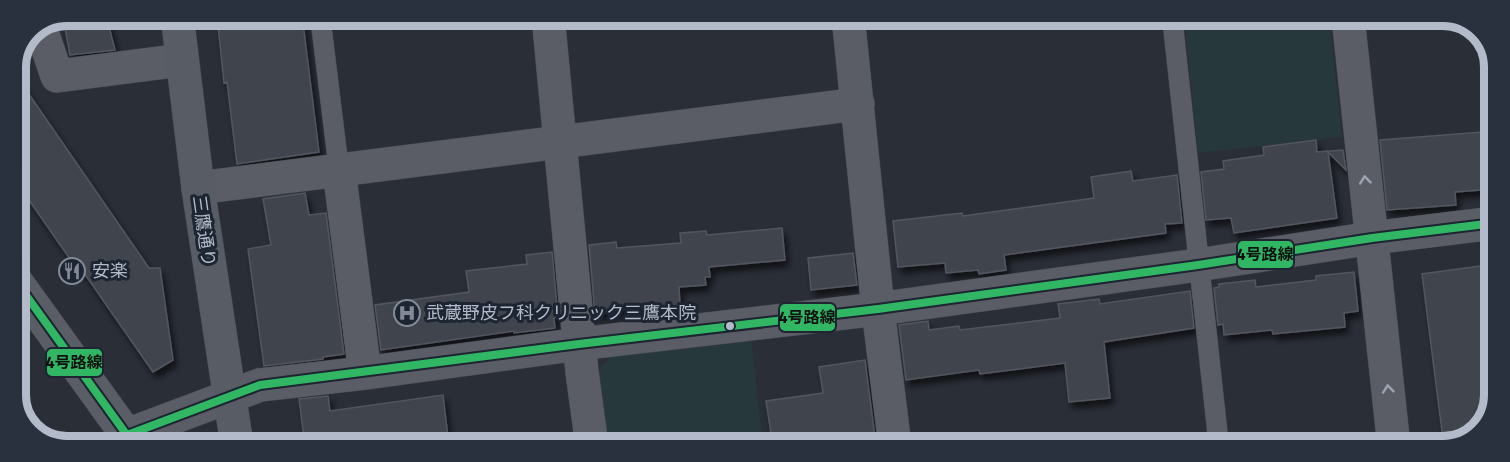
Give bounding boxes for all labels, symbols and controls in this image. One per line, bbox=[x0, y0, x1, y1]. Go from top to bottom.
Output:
one-way arrow bbox=[1360, 175, 1372, 185]
street label: 三鷹通り bbox=[188, 194, 220, 268]
line badge: 4号路線 bbox=[1237, 240, 1294, 269]
text: 4号路線 bbox=[1236, 245, 1294, 264]
restaurant icon: 安楽 bbox=[57, 256, 87, 286]
place label: 安楽 bbox=[92, 260, 128, 282]
hospital icon: 武蔵野皮フ科クリニック三鷹本院 bbox=[392, 298, 422, 328]
place label: 武蔵野皮フ科クリニック三鷹本院 bbox=[426, 302, 696, 324]
line badge: 4号路線 bbox=[779, 303, 836, 332]
text: 4号路線 bbox=[778, 308, 836, 327]
unlabelled marker bbox=[724, 320, 736, 332]
line badge: 4号路線 bbox=[46, 348, 103, 377]
text: 4号路線 bbox=[45, 353, 103, 372]
one-way arrow bbox=[1382, 384, 1394, 393]

